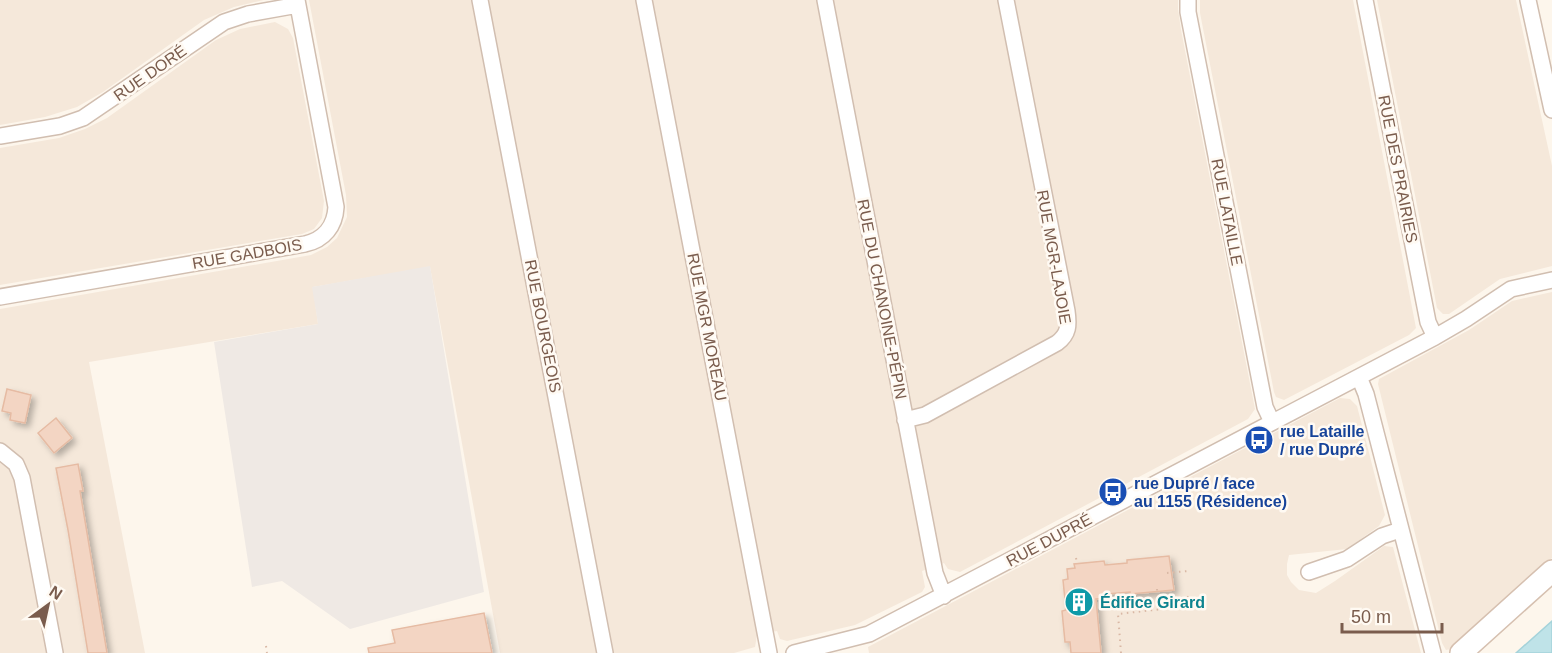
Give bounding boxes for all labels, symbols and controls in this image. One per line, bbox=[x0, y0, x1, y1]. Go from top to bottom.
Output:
street label: RUE DORÉ bbox=[110, 41, 189, 104]
street label: RUE DES PRAIRIES bbox=[1375, 94, 1421, 244]
street label: RUE LATAILLE bbox=[1208, 157, 1246, 267]
street label: RUE MGR-LAJOIE bbox=[1034, 189, 1074, 325]
street label: RUE DU CHANOINE-PÉPIN bbox=[854, 197, 911, 401]
street label: RUE GADBOIS bbox=[191, 236, 303, 272]
street label: RUE MGR MOREAU bbox=[684, 252, 730, 402]
street label: RUE BOURGEOIS bbox=[522, 258, 564, 394]
place label: rue Lataille / rue Dupré bbox=[1280, 423, 1365, 458]
bus stop icon: rue Lataille / rue Dupré bbox=[1243, 424, 1275, 456]
place label: rue Dupré / face au 1155 (Résidence) bbox=[1134, 475, 1287, 510]
bus stop icon: rue Dupré / face au 1155 (Résidence) bbox=[1097, 476, 1129, 508]
street label: RUE DUPRÉ bbox=[1003, 509, 1095, 570]
north arrow bbox=[18, 575, 78, 635]
text: N bbox=[46, 583, 65, 603]
building icon: Édifice Girard bbox=[1063, 586, 1095, 618]
place label: Édifice Girard bbox=[1100, 593, 1205, 611]
scale bar bbox=[1342, 596, 1442, 634]
text: 50 m bbox=[1351, 607, 1391, 627]

